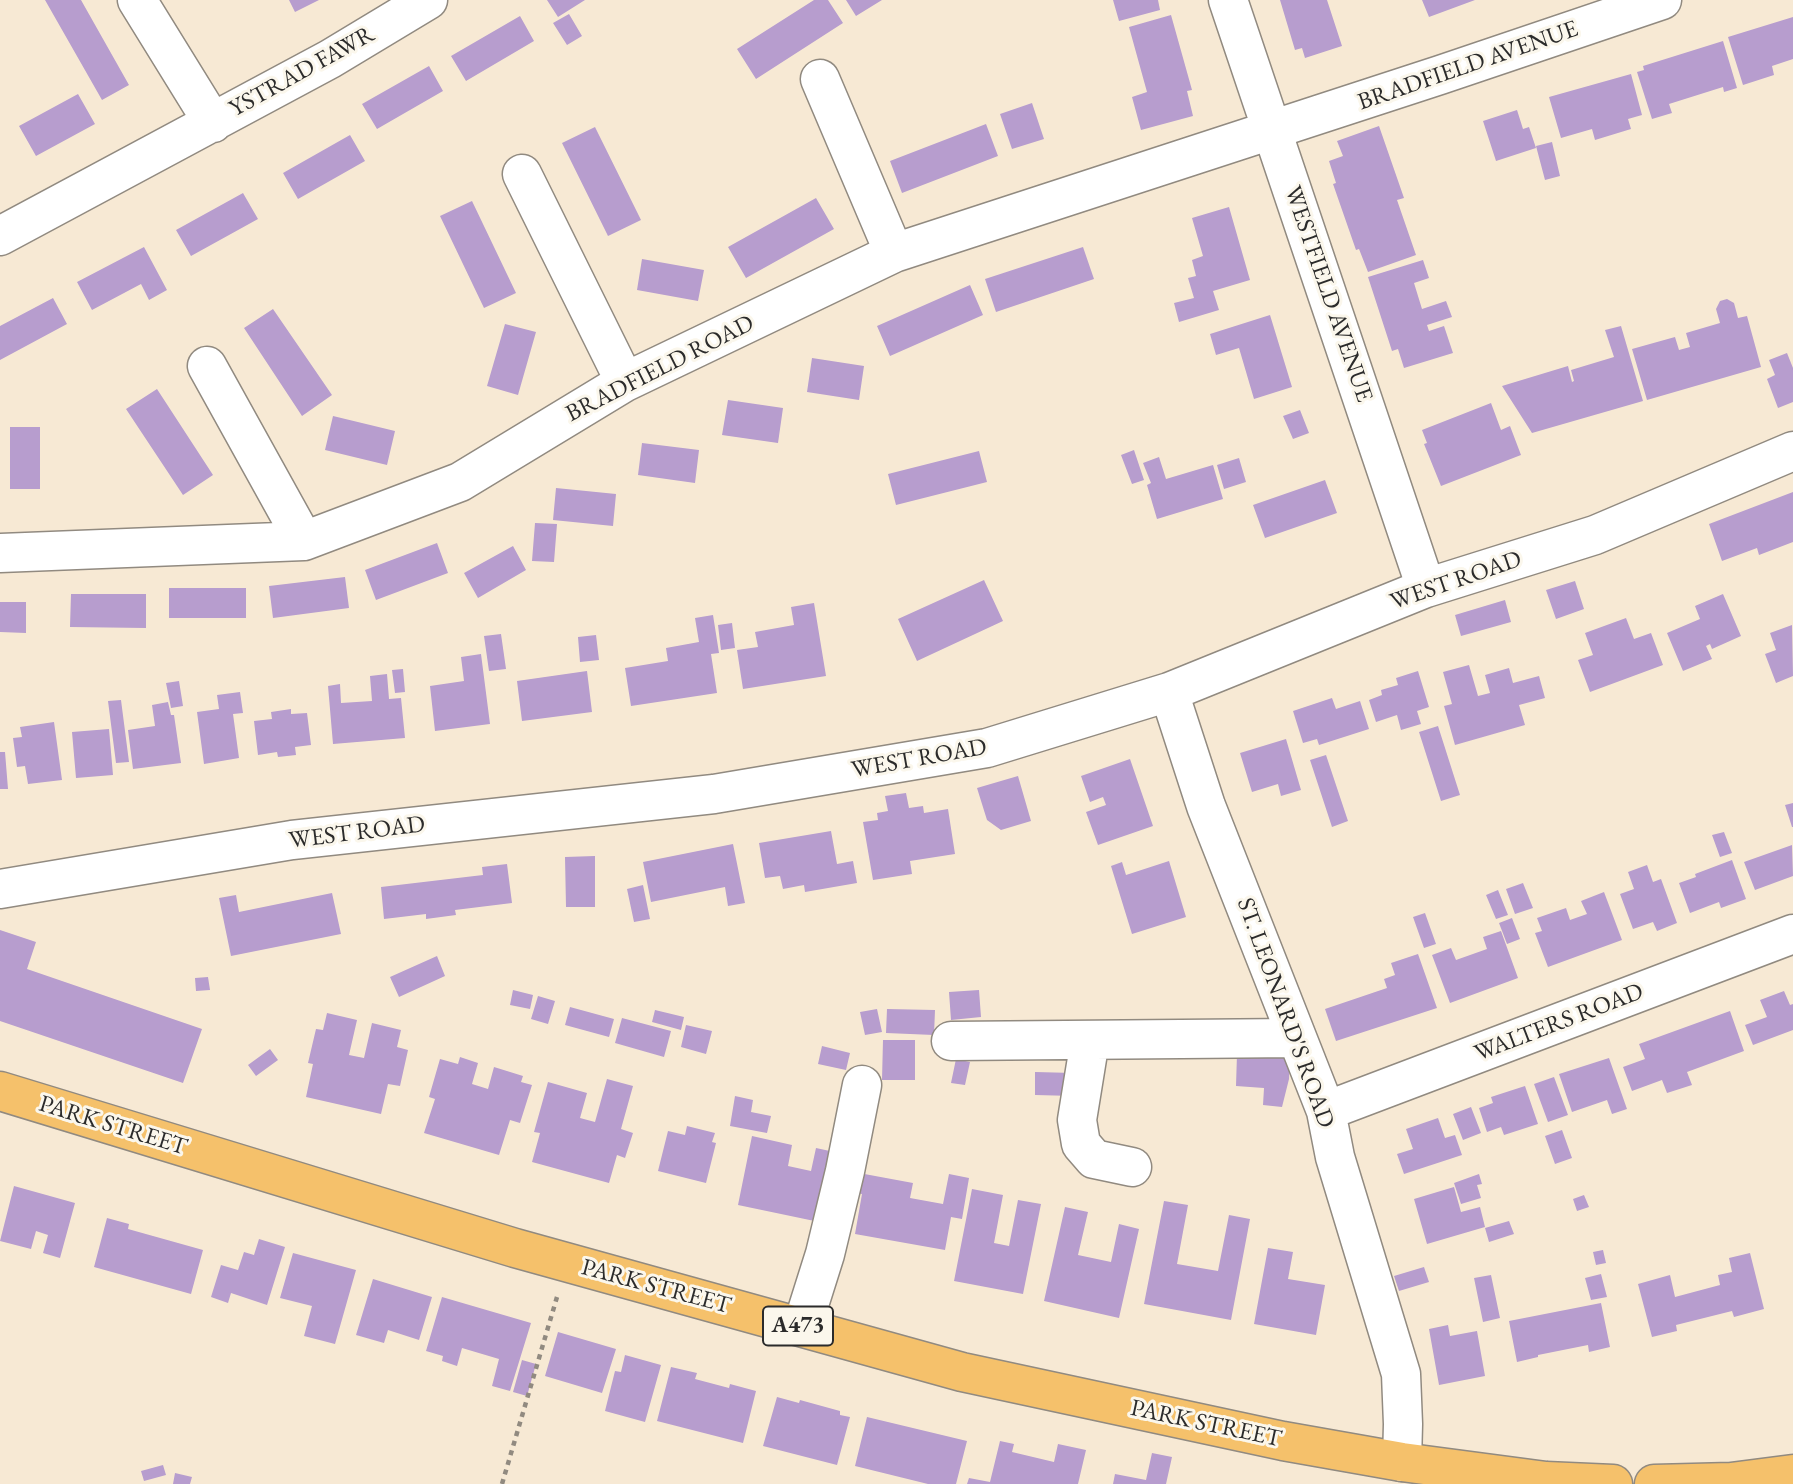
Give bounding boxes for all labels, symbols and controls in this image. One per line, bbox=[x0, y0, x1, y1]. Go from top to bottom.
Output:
street label: BRADFIELD AVENUE bbox=[1354, 15, 1582, 117]
street label: YSTRAD FAWR bbox=[224, 20, 380, 124]
street label: WESTFIELD AVENUE bbox=[1277, 182, 1379, 406]
street label: BRADFIELD ROAD bbox=[561, 309, 759, 429]
street label: WEST ROAD bbox=[1387, 545, 1525, 617]
street label: WEST ROAD bbox=[849, 733, 989, 785]
street label: WEST ROAD bbox=[287, 810, 427, 856]
street label: ST. LEONARD'S ROAD bbox=[1230, 894, 1340, 1132]
street label: WALTERS ROAD bbox=[1470, 978, 1648, 1068]
street label: PARK STREET bbox=[35, 1090, 191, 1162]
street label: PARK STREET bbox=[578, 1253, 734, 1321]
road number: A473 bbox=[763, 1306, 833, 1345]
street label: PARK STREET bbox=[1128, 1394, 1284, 1454]

